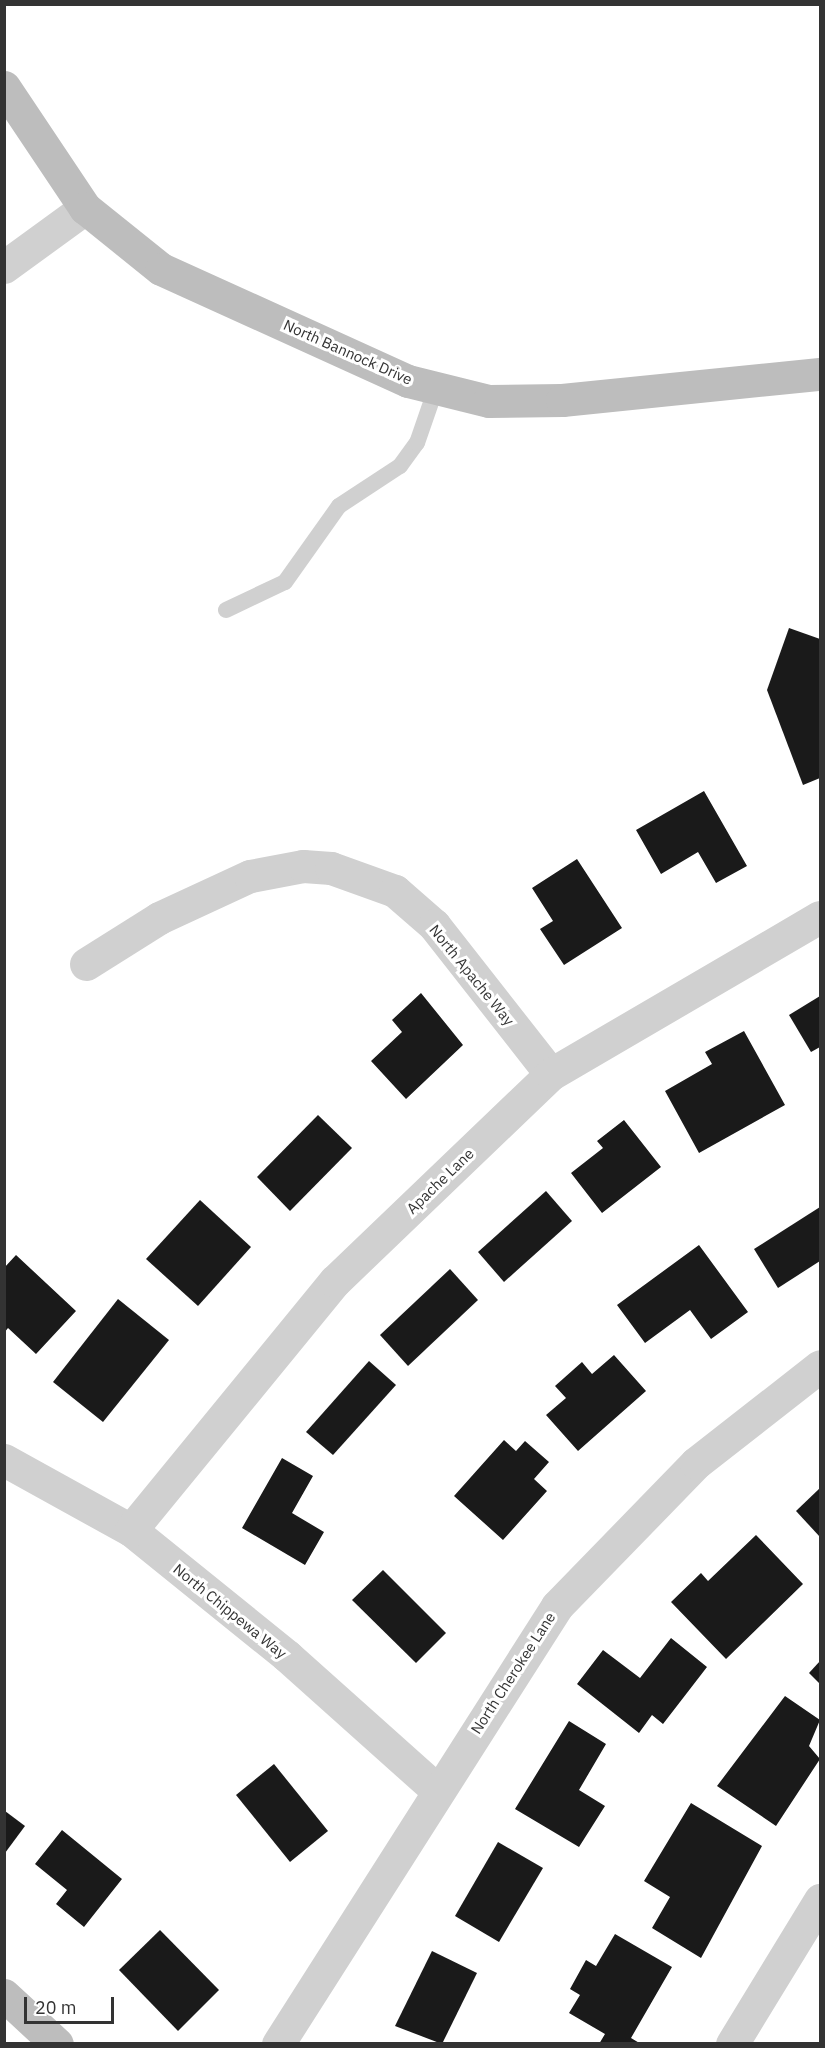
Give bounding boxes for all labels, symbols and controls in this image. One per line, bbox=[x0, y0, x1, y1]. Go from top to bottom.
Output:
street label: North Bannock Drive bbox=[281, 316, 415, 388]
street label: North Apache Way bbox=[426, 921, 518, 1029]
street label: Apache Lane bbox=[403, 1145, 477, 1217]
street label: North Chippewa Way bbox=[170, 1560, 290, 1662]
street label: North Cherokee Lane bbox=[467, 1609, 559, 1737]
scale bar bbox=[27, 1985, 117, 2023]
text: 20 m bbox=[35, 1996, 77, 2019]

